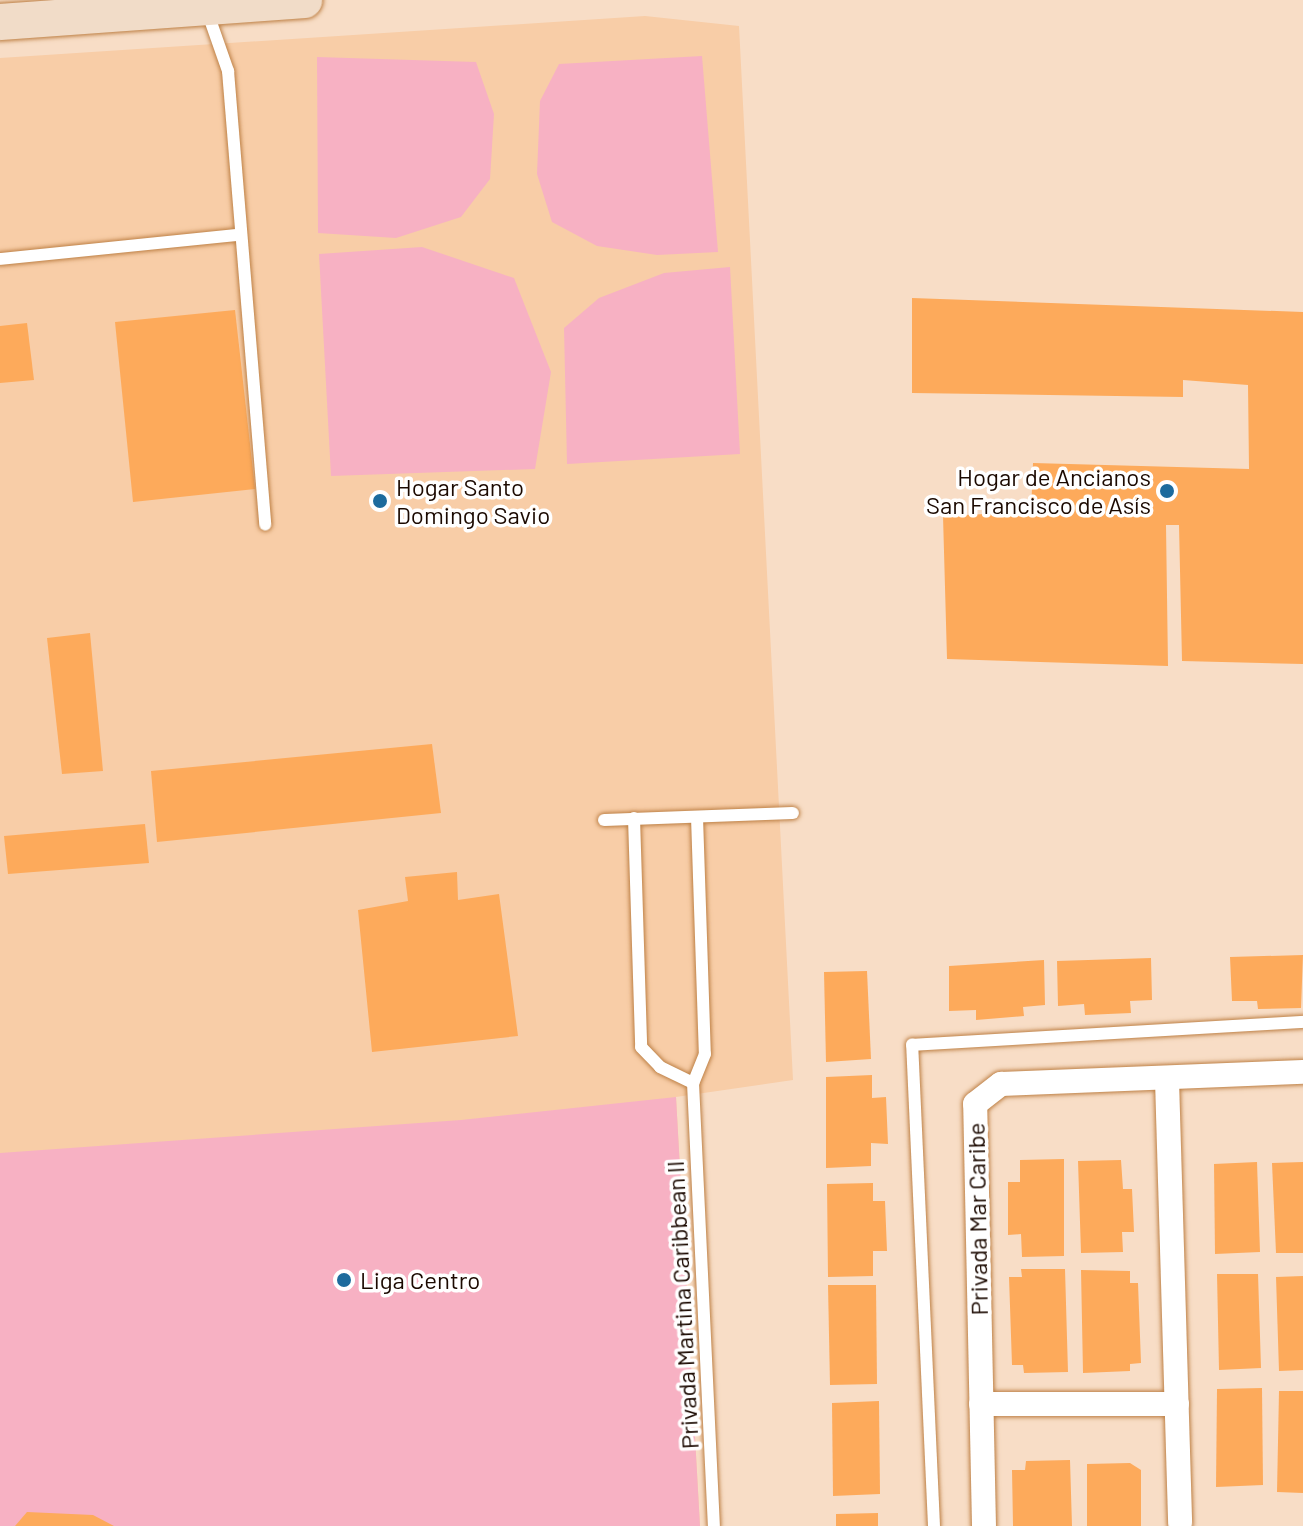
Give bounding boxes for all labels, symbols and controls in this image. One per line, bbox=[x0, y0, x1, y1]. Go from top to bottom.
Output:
place label: Hogar de Ancianos San Francisco de Asís bbox=[926, 463, 1151, 519]
place label: Hogar Santo Domingo Savio bbox=[396, 473, 550, 529]
marker: Hogar de Ancianos San Francisco de Asís bbox=[1158, 482, 1176, 500]
marker: Hogar Santo Domingo Savio bbox=[371, 492, 389, 510]
street label: Privada Mar Caribe bbox=[961, 1122, 993, 1316]
street label: Privada Martina Caribbean II bbox=[660, 1160, 704, 1450]
place label: Liga Centro bbox=[360, 1266, 480, 1294]
marker: Liga Centro bbox=[335, 1271, 353, 1289]

